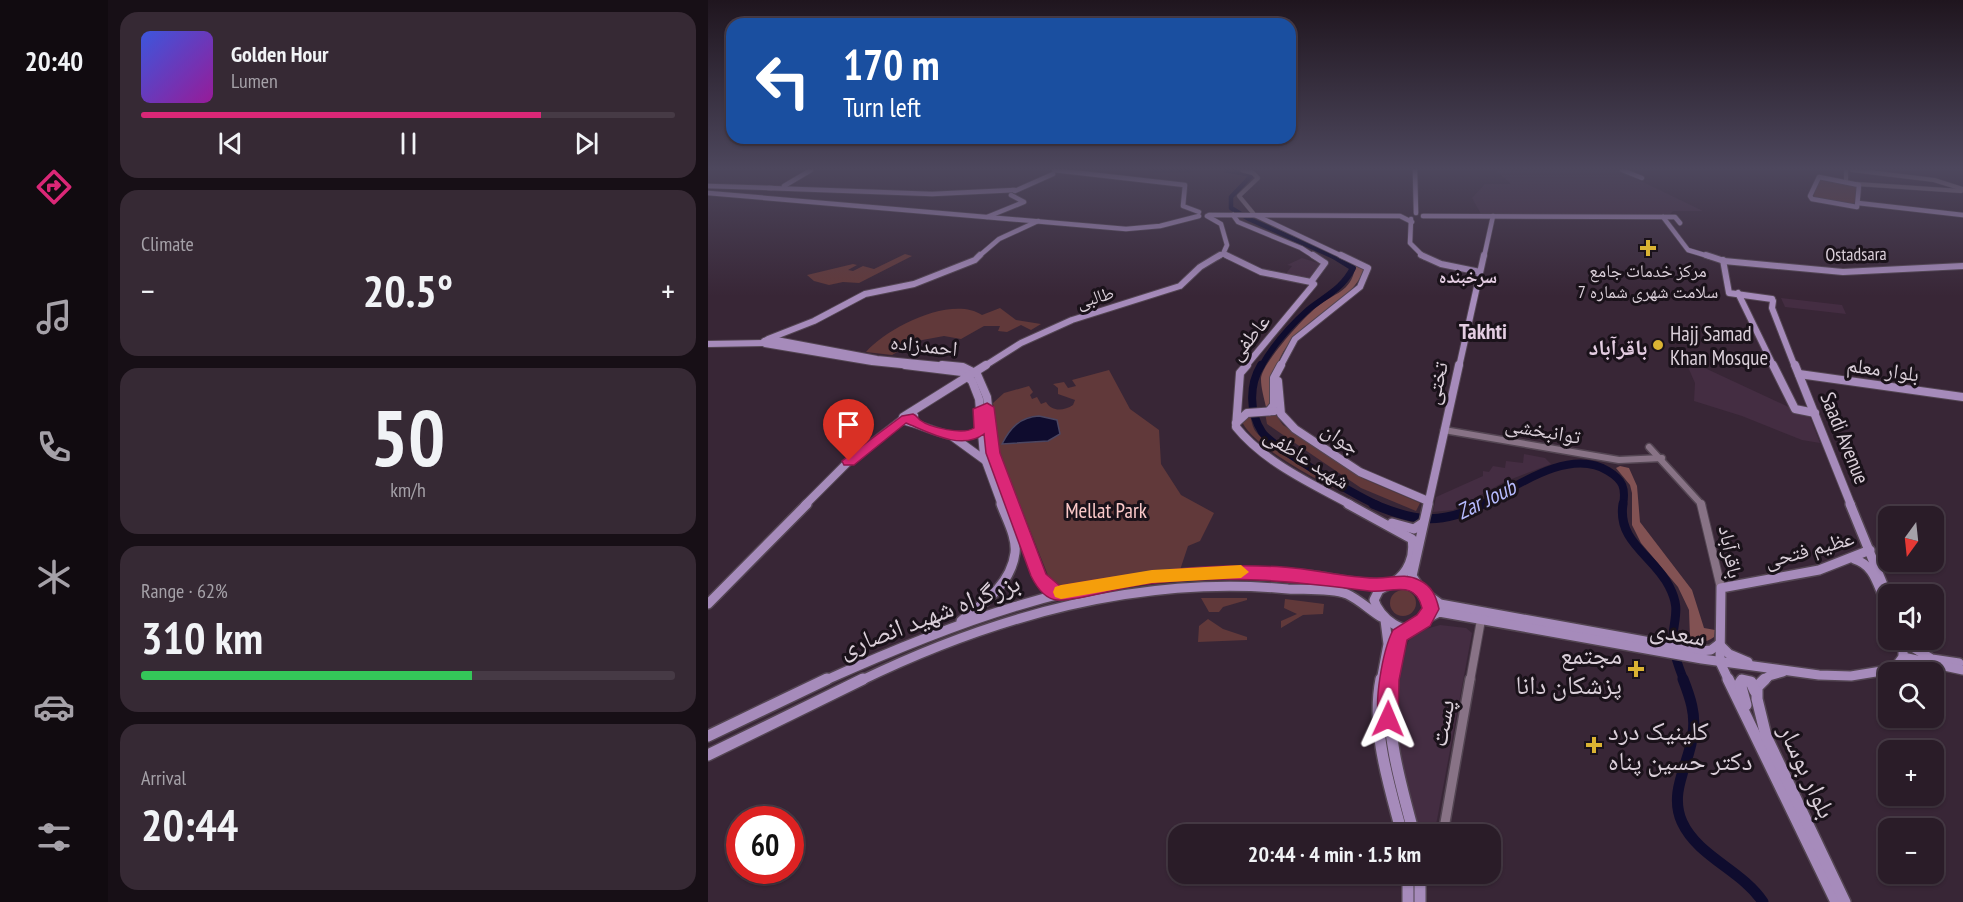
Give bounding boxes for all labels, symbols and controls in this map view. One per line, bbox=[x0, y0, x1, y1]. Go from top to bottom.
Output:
text: 170 m bbox=[843, 37, 940, 92]
text: Golden Hour bbox=[231, 40, 329, 68]
icon: left bbox=[744, 42, 822, 120]
text: 20:40 bbox=[25, 44, 83, 78]
text: Lumen bbox=[231, 68, 278, 94]
text: Turn left bbox=[843, 90, 921, 124]
icon: previous bbox=[214, 127, 247, 160]
icon: pause bbox=[392, 127, 425, 160]
icon: next bbox=[570, 127, 603, 160]
icon: directions bbox=[33, 166, 75, 208]
text: Climate bbox=[141, 231, 194, 257]
marker: مرکز خدمات جامع سلامت شهری شماره 7 bbox=[1639, 239, 1657, 257]
street label: Ostadsara bbox=[1825, 242, 1887, 266]
place label: مرکز خدمات جامع سلامت شهری شماره 7 bbox=[1578, 259, 1718, 303]
text: 20.5° bbox=[363, 261, 453, 319]
district label: سرخبنده bbox=[1439, 265, 1497, 288]
text: − bbox=[141, 269, 155, 312]
text: + bbox=[661, 269, 675, 312]
street label: طالبی bbox=[1074, 280, 1116, 314]
icon: music bbox=[33, 296, 75, 338]
street label: عاطفی bbox=[1222, 308, 1276, 366]
district label: Takhti bbox=[1459, 317, 1507, 345]
place label: Hajj Samad Khan Mosque bbox=[1670, 320, 1768, 371]
street label: احمدزاده bbox=[889, 328, 959, 362]
district label: باقرآباد bbox=[1589, 333, 1647, 361]
marker: Hajj Samad Khan Mosque bbox=[1651, 338, 1665, 352]
street label: بلوار معلم bbox=[1845, 351, 1921, 388]
street label: تختی bbox=[1418, 359, 1454, 407]
text: 50 bbox=[371, 387, 445, 488]
street label: Saadi Avenue bbox=[1814, 388, 1876, 488]
pin bbox=[823, 399, 874, 461]
icon: arrive bbox=[832, 408, 865, 441]
street label: توانبخشی bbox=[1503, 410, 1583, 450]
street label: جوان bbox=[1317, 415, 1365, 461]
street label: شهید عاطفی bbox=[1259, 421, 1355, 495]
icon: phone bbox=[33, 426, 75, 468]
water label: Zar Joub bbox=[1452, 472, 1522, 525]
text: km/h bbox=[390, 477, 426, 503]
park label: Mellat Park bbox=[1065, 497, 1147, 524]
north arrow bbox=[1878, 506, 1944, 572]
map controls bbox=[1878, 506, 1944, 884]
street label: باقرآباد bbox=[1713, 523, 1749, 581]
street label: عظیم فتحی bbox=[1761, 524, 1857, 575]
icon: climate bbox=[33, 556, 75, 598]
street label: بزرگراه شهید انصاری bbox=[834, 565, 1024, 665]
text: Range · 62% bbox=[141, 578, 228, 604]
button: sound bbox=[1878, 584, 1944, 650]
text: 310 km bbox=[141, 608, 263, 666]
street label: سعدی bbox=[1647, 611, 1709, 653]
place label: مجتمع پزشکان دانا bbox=[1516, 638, 1622, 701]
marker: مجتمع پزشکان دانا bbox=[1627, 660, 1645, 678]
button: search bbox=[1878, 662, 1944, 728]
icon: car bbox=[33, 686, 75, 728]
position arrow bbox=[1356, 687, 1420, 751]
street label: پست bbox=[1421, 697, 1462, 749]
place label: کلینیک درد دکتر حسین پناه bbox=[1608, 714, 1752, 777]
street label: بلوار بوسار bbox=[1771, 718, 1844, 824]
marker: کلینیک درد دکتر حسین پناه bbox=[1585, 736, 1603, 754]
button: + bbox=[1878, 740, 1944, 806]
text: Arrival bbox=[141, 765, 186, 791]
text: 20:44 bbox=[141, 795, 238, 853]
speed limit sign: 60 bbox=[726, 806, 804, 884]
icon: filters bbox=[33, 816, 75, 858]
button: − bbox=[1878, 818, 1944, 884]
text: 20:44 · 4 min · 1.5 km bbox=[1248, 840, 1421, 868]

